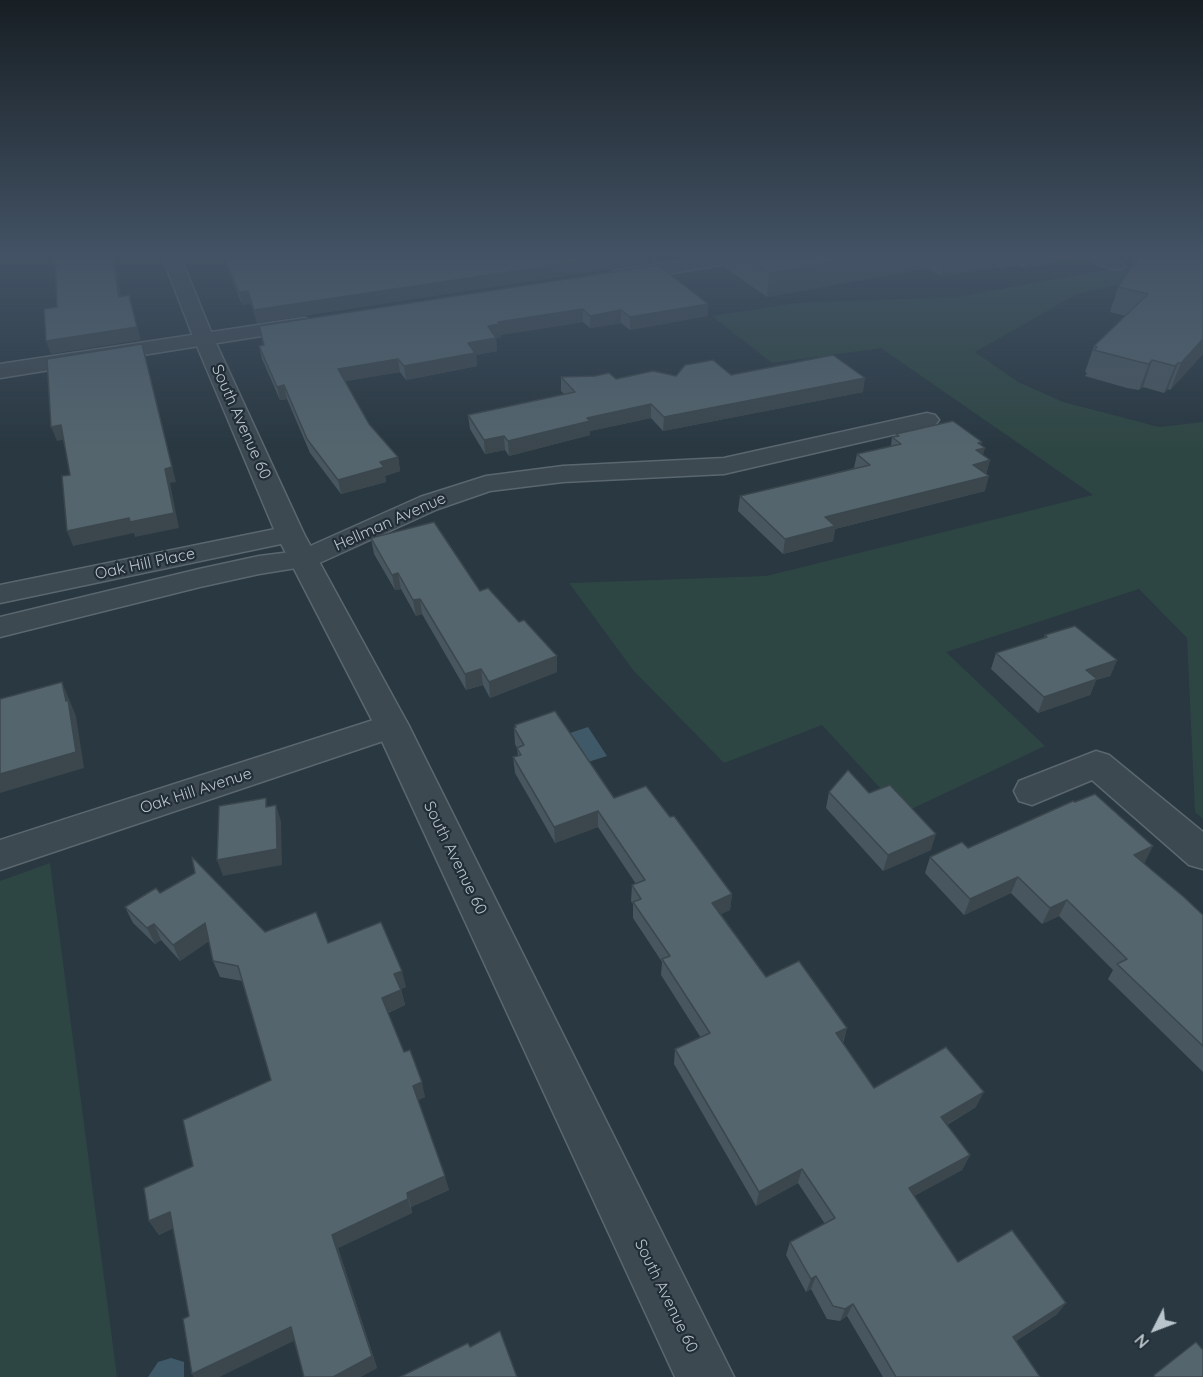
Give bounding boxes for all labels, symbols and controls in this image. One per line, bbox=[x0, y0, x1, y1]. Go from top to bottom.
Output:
street label: South Avenue 60 bbox=[207, 362, 275, 482]
street label: Hellman Avenue bbox=[331, 489, 449, 555]
street label: Oak Hill Place bbox=[93, 544, 197, 584]
street label: Oak Hill Avenue bbox=[138, 764, 254, 818]
street label: South Avenue 60 bbox=[419, 798, 491, 918]
street label: South Avenue 60 bbox=[630, 1236, 702, 1356]
north arrow bbox=[1125, 1299, 1185, 1359]
text: N bbox=[1130, 1330, 1153, 1352]

